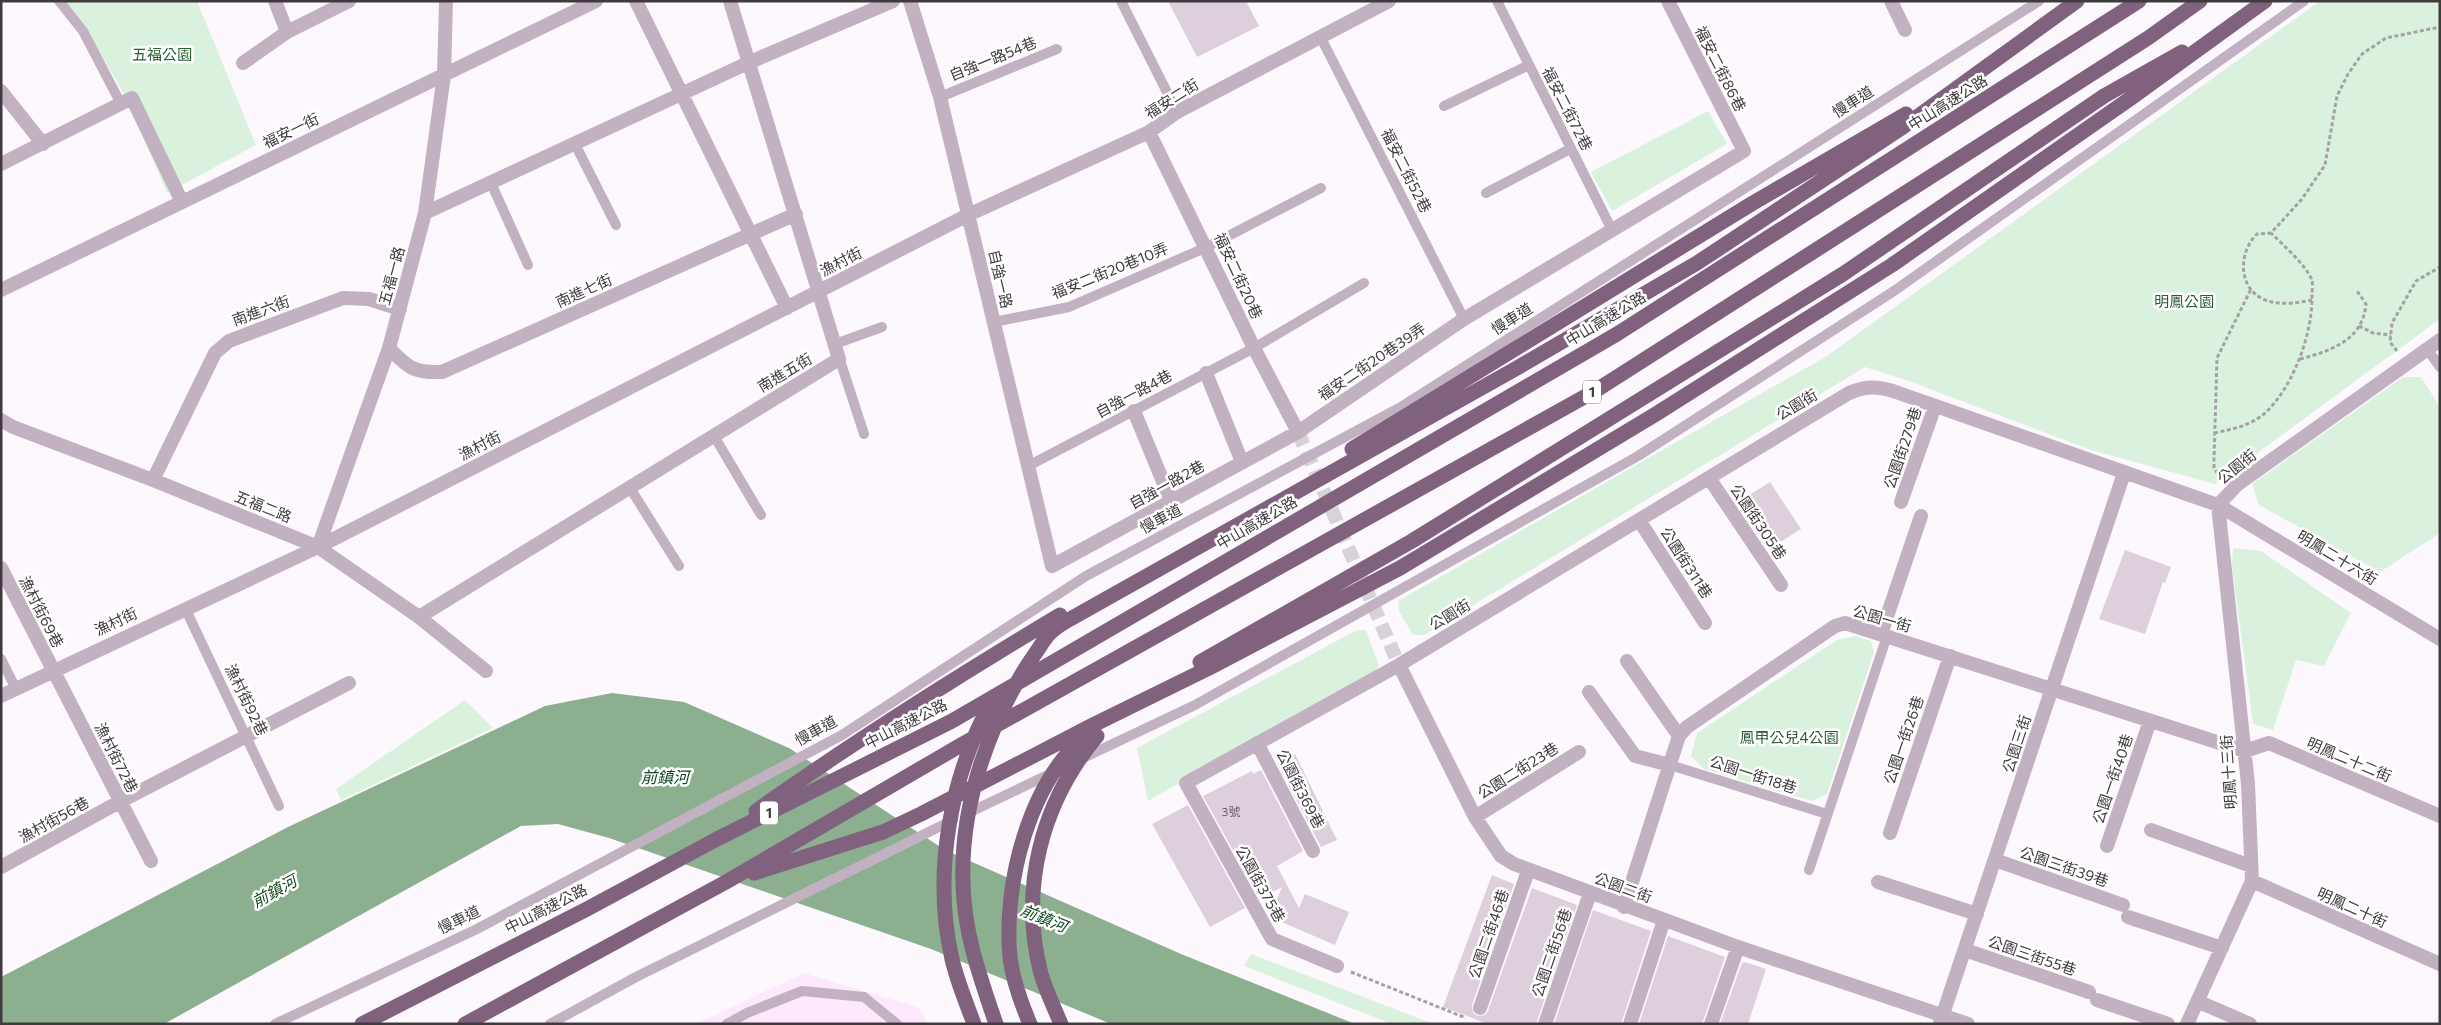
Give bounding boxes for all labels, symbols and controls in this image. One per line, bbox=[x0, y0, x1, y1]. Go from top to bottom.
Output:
street label: 福安二街86巷 bbox=[1692, 23, 1750, 114]
street label: 自強一路54巷 bbox=[946, 32, 1039, 84]
park label: 五福公園 bbox=[132, 45, 192, 63]
street label: 福安二街72巷 bbox=[1539, 64, 1597, 153]
street label: 中山高速公路 bbox=[1905, 71, 1990, 134]
street label: 福安二街 bbox=[1141, 75, 1202, 122]
street label: 慢車道 bbox=[1829, 82, 1876, 121]
street label: 福安一街 bbox=[260, 109, 321, 151]
street label: 福安二街52巷 bbox=[1378, 126, 1436, 216]
street label: 福安二街20巷 bbox=[1211, 230, 1267, 322]
street label: 福安二街20巷10弄 bbox=[1049, 238, 1171, 302]
street label: 漁村街 bbox=[816, 243, 865, 279]
street label: 五福一路 bbox=[375, 244, 407, 307]
street label: 自強一路 bbox=[985, 248, 1016, 310]
street label: 南進七街 bbox=[553, 270, 615, 311]
street label: 中山高速公路 bbox=[1562, 287, 1649, 349]
street label: 南進六街 bbox=[229, 291, 292, 329]
park label: 明鳳公園 bbox=[2154, 292, 2214, 310]
street label: 慢車道 bbox=[1488, 299, 1535, 338]
street label: 福安二街20巷39弄 bbox=[1314, 319, 1429, 404]
street label: 南進五街 bbox=[754, 349, 815, 395]
street label: 自強一路4巷 bbox=[1092, 365, 1175, 421]
road number: 1 bbox=[1583, 381, 1601, 404]
street label: 公園街 bbox=[1773, 385, 1820, 423]
street label: 公園街279巷 bbox=[1880, 404, 1924, 491]
street label: 漁村街 bbox=[455, 427, 504, 463]
street label: 公園街 bbox=[2213, 445, 2260, 487]
street label: 自強一路2巷 bbox=[1126, 456, 1207, 512]
street label: 公園街305巷 bbox=[1727, 480, 1791, 563]
street label: 五福二路 bbox=[232, 486, 295, 526]
street label: 中山高速公路 bbox=[1213, 492, 1300, 552]
street label: 慢車道 bbox=[1136, 500, 1185, 537]
street label: 公園街311巷 bbox=[1657, 523, 1717, 601]
street label: 明鳳二十六街 bbox=[2294, 526, 2381, 588]
street label: 漁村街69巷 bbox=[16, 573, 68, 650]
street label: 公園街 bbox=[1426, 595, 1473, 633]
street label: 公園一街 bbox=[1851, 601, 1914, 635]
street label: 漁村街 bbox=[91, 603, 140, 639]
street label: 漁村街92巷 bbox=[222, 661, 272, 738]
street label: 公園一街26巷 bbox=[1880, 693, 1927, 786]
street label: 中山高速公路 bbox=[861, 695, 950, 752]
street label: 慢車道 bbox=[791, 711, 840, 749]
street label: 公園三街 bbox=[1998, 712, 2034, 775]
street label: 漁村街72巷 bbox=[92, 719, 142, 796]
park label: 鳳甲公兒4公園 bbox=[1739, 728, 1839, 746]
street label: 公園一街40巷 bbox=[2088, 731, 2136, 826]
street label: 明鳳二十二街 bbox=[2304, 733, 2394, 785]
street label: 明鳳十三街 bbox=[2216, 734, 2240, 810]
street label: 公園二街23巷 bbox=[1474, 738, 1561, 802]
street label: 公園街369巷 bbox=[1273, 746, 1329, 831]
street label: 公園一街18巷 bbox=[1707, 752, 1799, 797]
water label: 前鎮河 bbox=[641, 767, 692, 786]
street label: 漁村街56巷 bbox=[15, 792, 92, 846]
road number: 1 bbox=[760, 801, 778, 824]
house number: 3號 bbox=[1222, 804, 1240, 818]
street label: 公園街375巷 bbox=[1232, 842, 1289, 925]
street label: 公園三街39巷 bbox=[2018, 842, 2111, 890]
street label: 公園二街 bbox=[1592, 868, 1655, 906]
water label: 前鎮河 bbox=[248, 869, 302, 911]
street label: 中山高速公路 bbox=[501, 880, 590, 937]
street label: 明鳳二十街 bbox=[2314, 884, 2390, 931]
street label: 公園二街46巷 bbox=[1464, 887, 1512, 981]
water label: 前鎮河 bbox=[1018, 900, 1073, 936]
street label: 慢車道 bbox=[434, 901, 483, 937]
street label: 公園二街56巷 bbox=[1527, 906, 1575, 999]
street label: 公園三街55巷 bbox=[1986, 932, 2079, 979]

